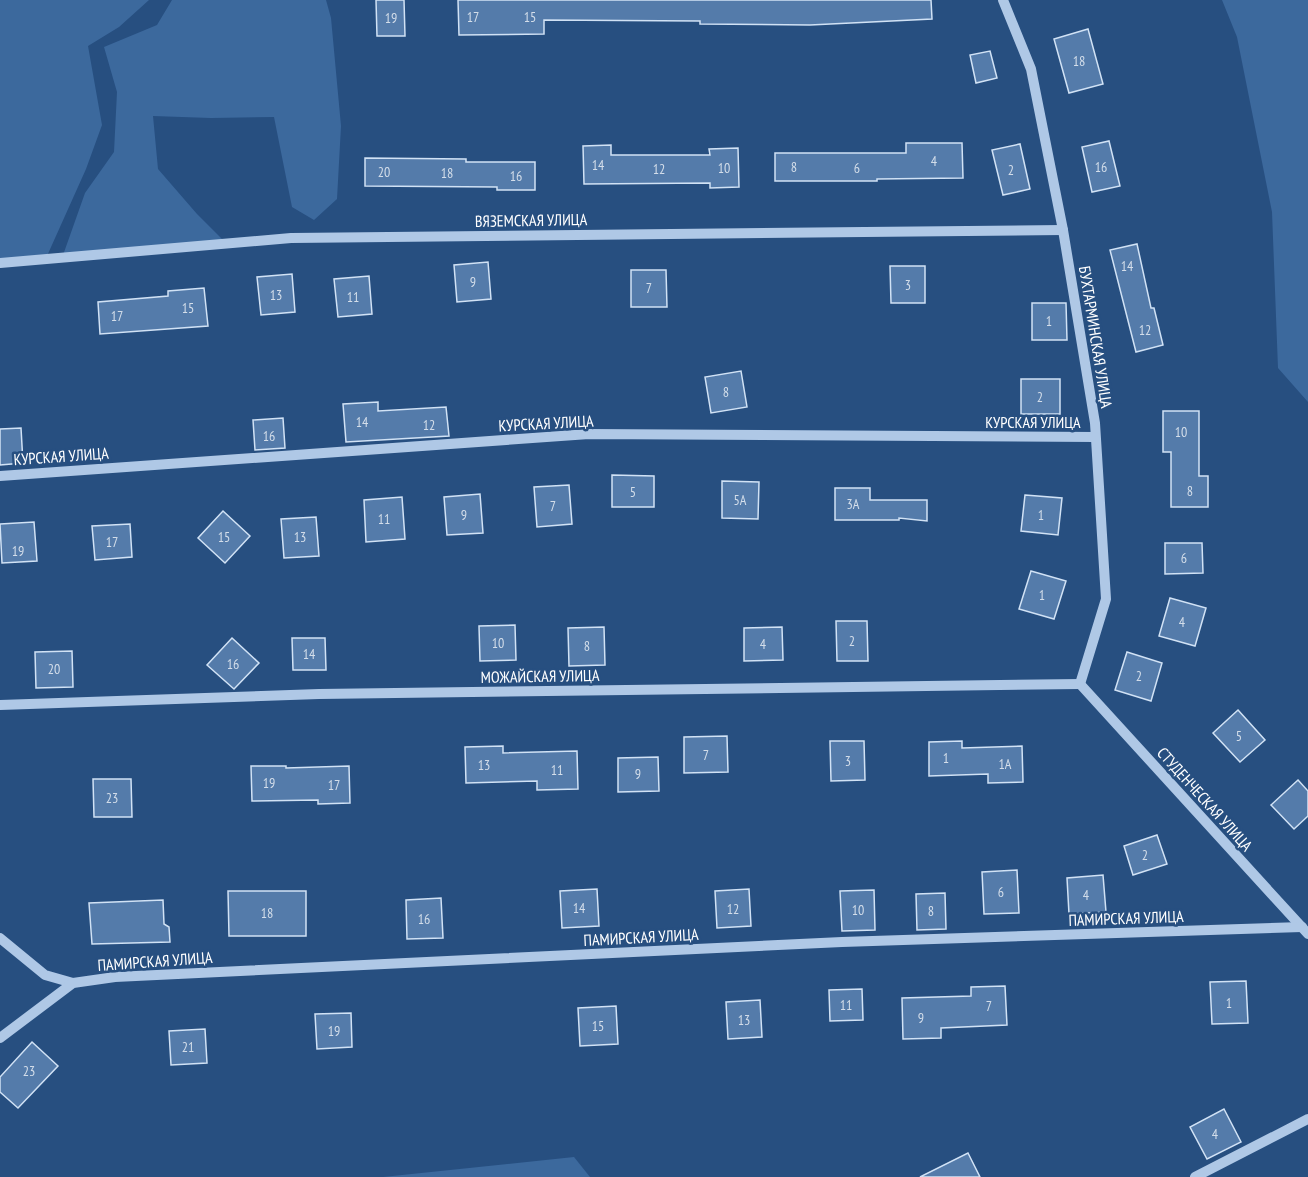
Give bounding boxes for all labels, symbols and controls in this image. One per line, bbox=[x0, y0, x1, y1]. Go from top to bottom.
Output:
house number: 17 bbox=[467, 8, 479, 26]
house number: 15 bbox=[524, 8, 536, 26]
house number: 19 bbox=[385, 9, 397, 27]
house number: 18 bbox=[1073, 52, 1085, 70]
house number: 4 bbox=[931, 152, 938, 170]
house number: 14 bbox=[592, 156, 605, 174]
house number: 8 bbox=[791, 158, 797, 176]
house number: 16 bbox=[1095, 158, 1107, 176]
house number: 10 bbox=[718, 159, 730, 177]
house number: 6 bbox=[854, 159, 860, 177]
house number: 12 bbox=[653, 160, 665, 178]
house number: 2 bbox=[1008, 161, 1014, 179]
house number: 20 bbox=[378, 163, 390, 181]
house number: 18 bbox=[441, 164, 453, 182]
house number: 16 bbox=[510, 167, 522, 185]
street label: ВЯЗЕМСКАЯ УЛИЦА bbox=[475, 209, 588, 231]
house number: 14 bbox=[1121, 257, 1134, 275]
street label: БУХТАРМИНСКАЯ УЛИЦА bbox=[1075, 265, 1117, 410]
house number: 9 bbox=[470, 273, 476, 291]
house number: 3 bbox=[905, 276, 911, 294]
house number: 7 bbox=[646, 279, 652, 297]
house number: 13 bbox=[270, 286, 282, 304]
house number: 11 bbox=[347, 288, 359, 306]
house number: 15 bbox=[182, 299, 194, 317]
house number: 17 bbox=[111, 307, 123, 325]
house number: 1 bbox=[1046, 312, 1052, 330]
house number: 12 bbox=[1139, 321, 1151, 339]
house number: 8 bbox=[723, 383, 729, 401]
house number: 2 bbox=[1037, 388, 1043, 406]
street label: КУРСКАЯ УЛИЦА bbox=[498, 410, 595, 435]
street label: КУРСКАЯ УЛИЦА bbox=[985, 412, 1081, 432]
house number: 14 bbox=[356, 413, 369, 431]
house number: 12 bbox=[423, 416, 435, 434]
house number: 10 bbox=[1175, 423, 1187, 441]
house number: 16 bbox=[263, 427, 275, 445]
street label: КУРСКАЯ УЛИЦА bbox=[13, 443, 110, 469]
house number: 8 bbox=[1187, 482, 1193, 500]
house number: 5 bbox=[630, 483, 636, 501]
house number: 5А bbox=[734, 491, 747, 509]
house number: 3А bbox=[847, 495, 860, 513]
house number: 7 bbox=[550, 497, 556, 515]
house number: 9 bbox=[461, 506, 467, 524]
house number: 1 bbox=[1038, 506, 1044, 524]
house number: 11 bbox=[378, 510, 390, 528]
house number: 15 bbox=[218, 528, 230, 546]
house number: 13 bbox=[294, 528, 306, 546]
house number: 17 bbox=[106, 533, 118, 551]
house number: 19 bbox=[12, 542, 24, 560]
house number: 6 bbox=[1181, 549, 1187, 567]
house number: 1 bbox=[1039, 586, 1045, 604]
house number: 4 bbox=[1179, 613, 1186, 631]
house number: 2 bbox=[849, 632, 855, 650]
house number: 10 bbox=[492, 634, 504, 652]
house number: 4 bbox=[760, 635, 767, 653]
house number: 8 bbox=[584, 637, 590, 655]
house number: 14 bbox=[303, 645, 316, 663]
house number: 16 bbox=[227, 655, 239, 673]
house number: 20 bbox=[48, 660, 60, 678]
street label: МОЖАЙСКАЯ УЛИЦА bbox=[480, 665, 600, 687]
house number: 2 bbox=[1136, 667, 1142, 685]
house number: 5 bbox=[1236, 727, 1242, 745]
street label: СТУДЕНЧЕСКАЯ УЛИЦА bbox=[1153, 743, 1257, 855]
house number: 7 bbox=[703, 746, 709, 764]
house number: 1 bbox=[943, 749, 949, 767]
house number: 3 bbox=[845, 752, 851, 770]
house number: 1А bbox=[999, 755, 1012, 773]
house number: 13 bbox=[478, 756, 490, 774]
house number: 11 bbox=[551, 761, 563, 779]
house number: 9 bbox=[635, 765, 641, 783]
house number: 19 bbox=[263, 774, 275, 792]
house number: 17 bbox=[328, 776, 340, 794]
house number: 23 bbox=[106, 789, 118, 807]
house number: 2 bbox=[1142, 846, 1148, 864]
house number: 6 bbox=[998, 883, 1004, 901]
house number: 4 bbox=[1083, 886, 1090, 904]
house number: 14 bbox=[573, 899, 586, 917]
house number: 12 bbox=[727, 900, 739, 918]
house number: 10 bbox=[852, 901, 864, 919]
house number: 8 bbox=[928, 902, 934, 920]
house number: 18 bbox=[261, 904, 273, 922]
street label: ПАМИРСКАЯ УЛИЦА bbox=[1068, 906, 1184, 930]
house number: 16 bbox=[418, 910, 430, 928]
street label: ПАМИРСКАЯ УЛИЦА bbox=[583, 924, 699, 950]
street label: ПАМИРСКАЯ УЛИЦА bbox=[97, 947, 214, 975]
house number: 1 bbox=[1226, 994, 1232, 1012]
house number: 11 bbox=[840, 996, 852, 1014]
house number: 7 bbox=[986, 997, 992, 1015]
house number: 9 bbox=[918, 1009, 924, 1027]
house number: 13 bbox=[738, 1011, 750, 1029]
house number: 15 bbox=[592, 1017, 604, 1035]
house number: 19 bbox=[328, 1022, 340, 1040]
house number: 21 bbox=[182, 1038, 194, 1056]
house number: 23 bbox=[23, 1062, 35, 1080]
house number: 4 bbox=[1212, 1125, 1219, 1143]

